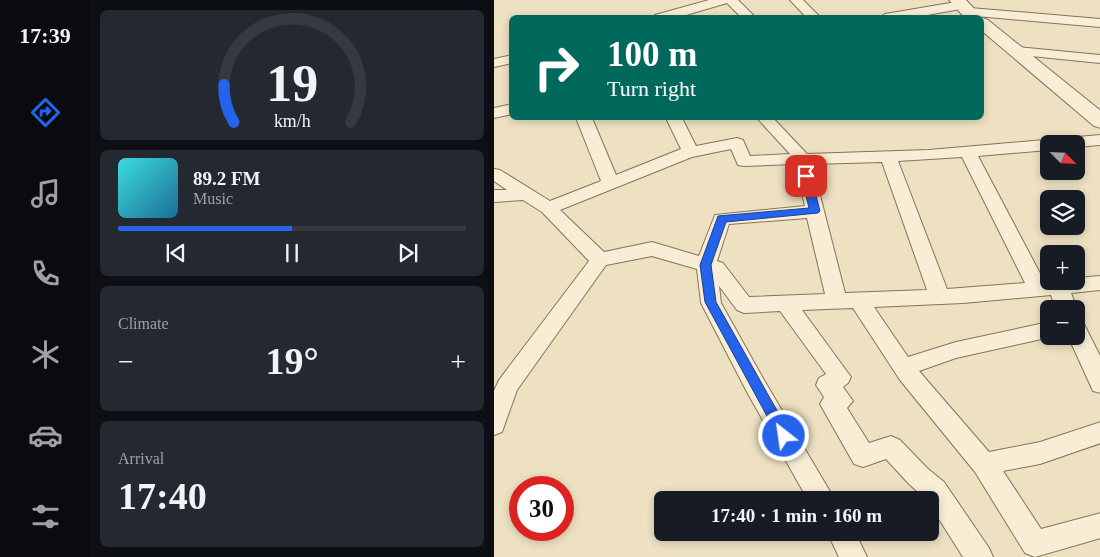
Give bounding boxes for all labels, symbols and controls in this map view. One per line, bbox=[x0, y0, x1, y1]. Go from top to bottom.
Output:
text: 17:39 bbox=[19, 23, 71, 48]
icon: right bbox=[524, 35, 589, 100]
text: 100 m bbox=[607, 35, 697, 74]
text: 19 bbox=[266, 55, 318, 112]
text: Turn right bbox=[607, 76, 696, 101]
icon: directions bbox=[28, 95, 63, 130]
text: km/h bbox=[274, 111, 310, 131]
north arrow bbox=[1040, 135, 1085, 180]
map controls bbox=[1040, 135, 1085, 345]
pin bbox=[785, 155, 827, 197]
icon: arrive bbox=[792, 162, 820, 190]
text: 89.2 FM bbox=[193, 168, 261, 189]
icon: music bbox=[28, 176, 63, 211]
text: Music bbox=[193, 190, 233, 207]
button: layers bbox=[1040, 190, 1085, 235]
icon: previous bbox=[162, 239, 190, 267]
icon: pause bbox=[278, 239, 306, 267]
icon: next bbox=[394, 239, 422, 267]
button: + bbox=[1040, 245, 1085, 290]
icon: phone bbox=[28, 256, 63, 291]
button: − bbox=[1040, 300, 1085, 345]
text: Climate bbox=[118, 315, 169, 332]
icon: climate bbox=[28, 337, 63, 372]
text: 19° bbox=[265, 340, 319, 382]
text: − bbox=[118, 346, 134, 377]
text: + bbox=[450, 346, 466, 377]
position arrow bbox=[757, 409, 809, 461]
icon: car bbox=[28, 418, 63, 453]
text: Arrival bbox=[118, 450, 164, 467]
text: 17:40 bbox=[118, 475, 207, 517]
speed limit sign: 30 bbox=[509, 476, 574, 541]
icon: filters bbox=[28, 499, 63, 534]
text: 17:40 · 1 min · 160 m bbox=[711, 505, 882, 526]

